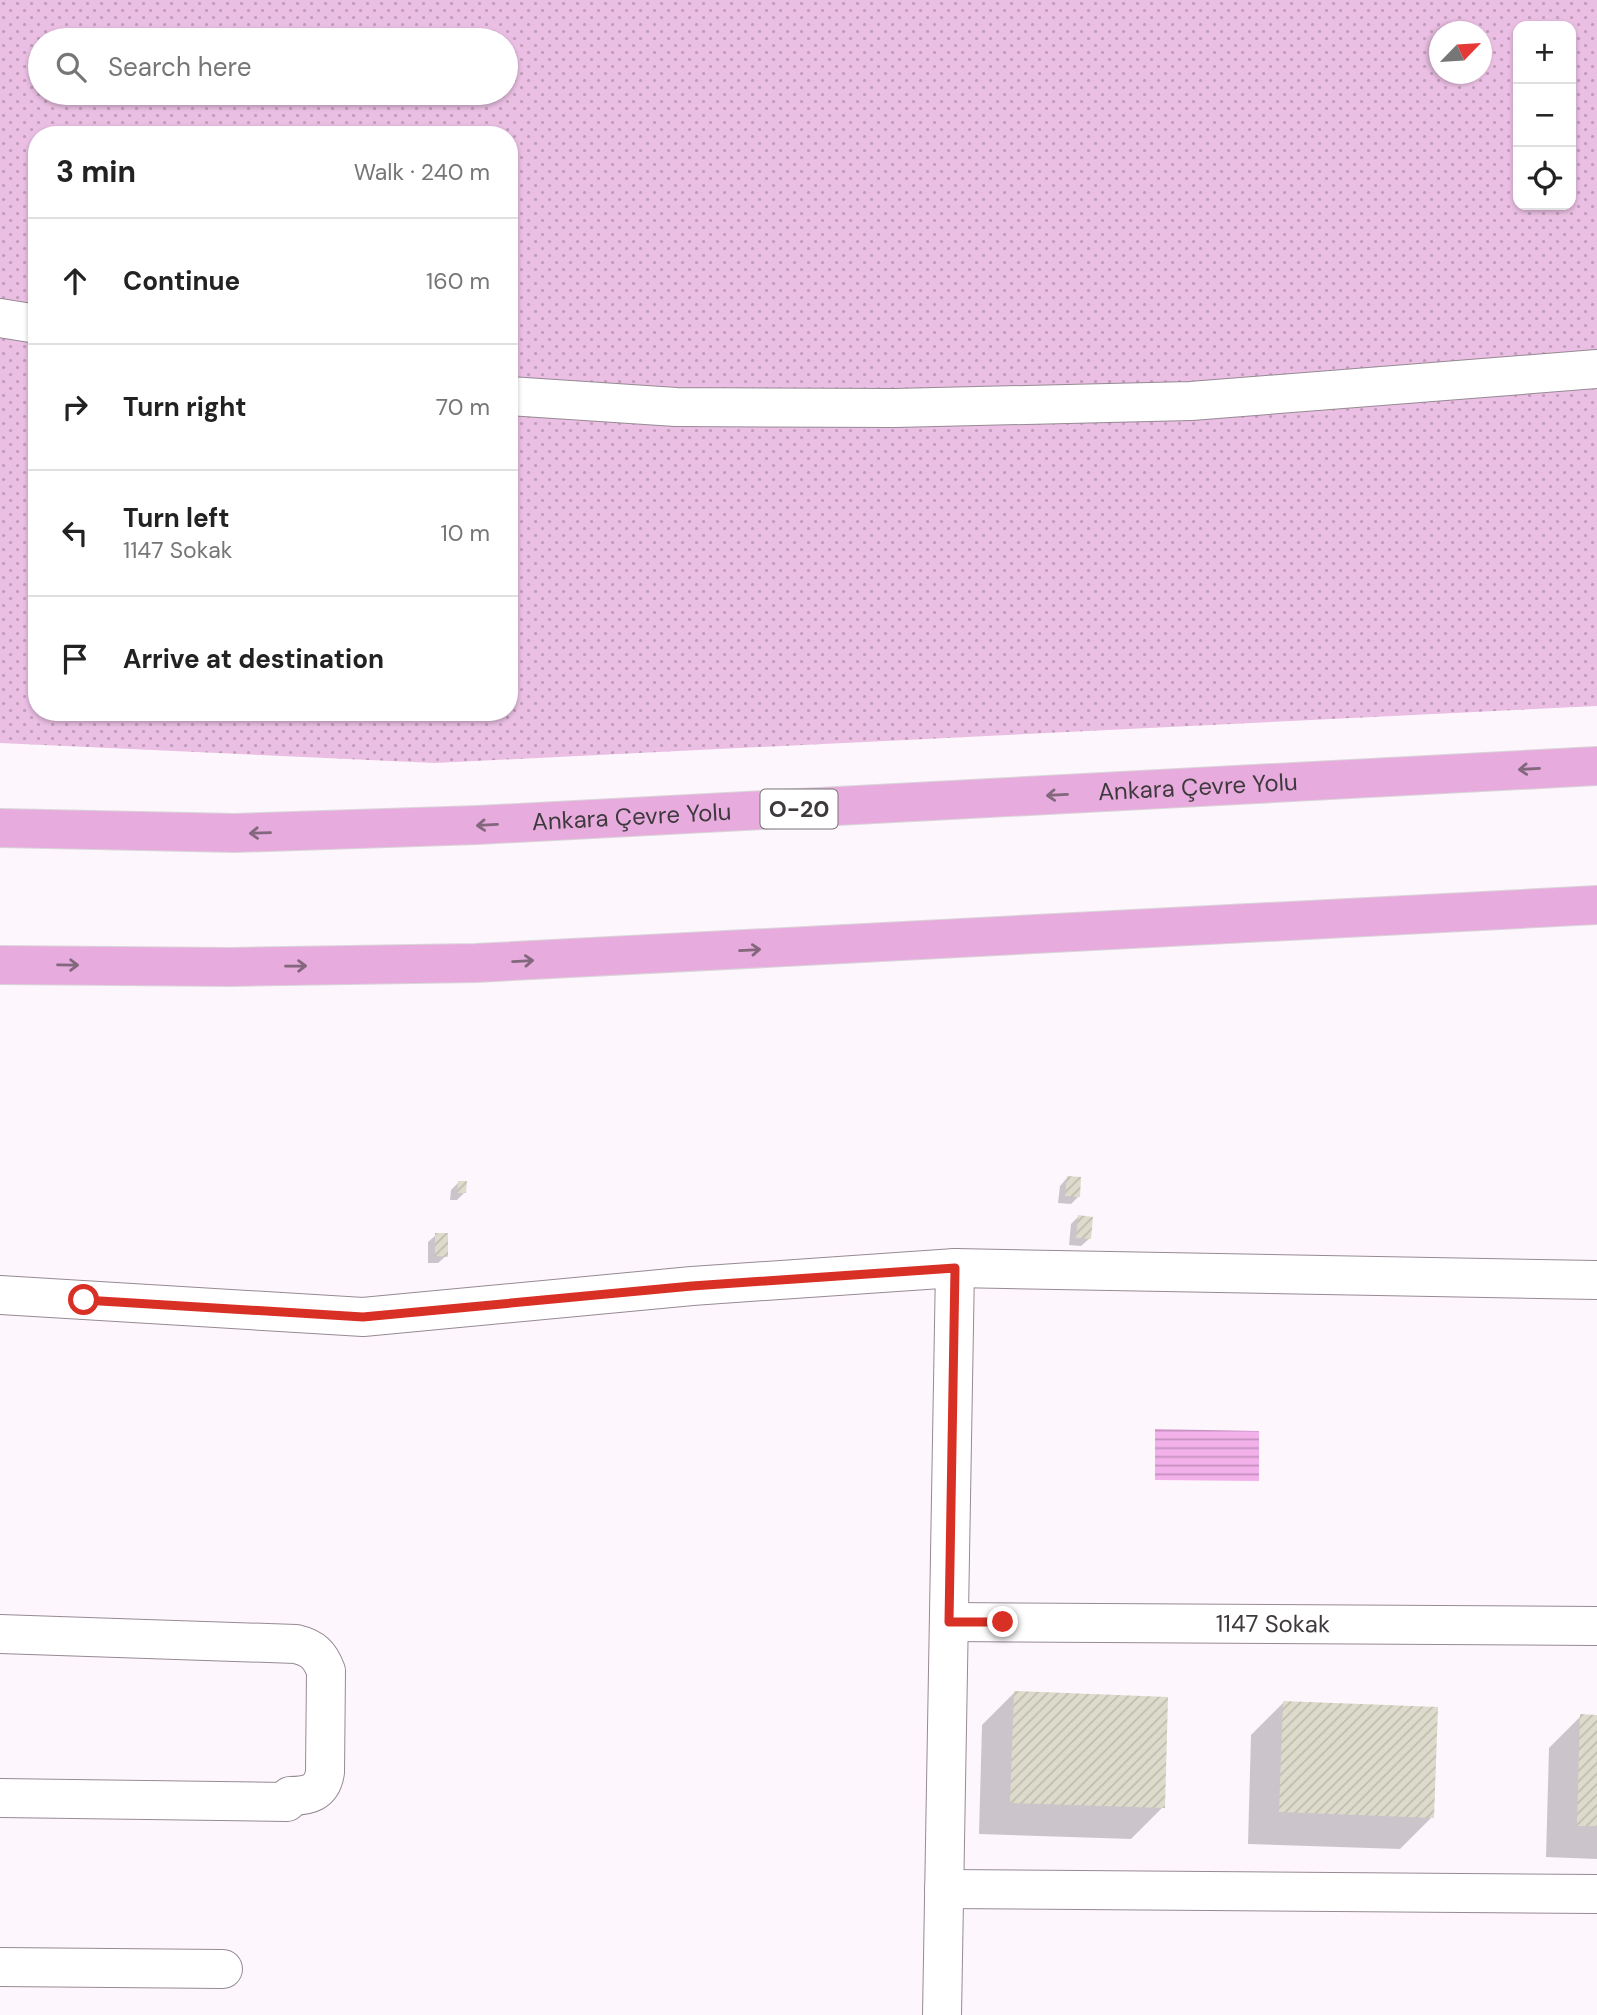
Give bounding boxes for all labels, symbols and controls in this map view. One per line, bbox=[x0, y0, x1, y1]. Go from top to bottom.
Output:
north arrow bbox=[1429, 21, 1492, 84]
map controls bbox=[1513, 21, 1576, 210]
button: + bbox=[1513, 21, 1576, 84]
search box bbox=[28, 28, 518, 105]
icon: search bbox=[52, 48, 90, 86]
text: Search here bbox=[108, 50, 251, 84]
button: − bbox=[1513, 84, 1576, 147]
button: locate bbox=[1513, 147, 1576, 210]
text: 3 min bbox=[56, 152, 136, 191]
text: Walk · 240 m bbox=[354, 157, 490, 187]
icon: ahead bbox=[56, 262, 94, 300]
text: Continue bbox=[123, 264, 240, 298]
text: 160 m bbox=[426, 266, 490, 296]
icon: right bbox=[56, 388, 94, 426]
text: Turn right bbox=[123, 390, 247, 424]
text: 70 m bbox=[436, 392, 490, 422]
text: Turn left bbox=[123, 501, 230, 535]
icon: left bbox=[56, 514, 94, 552]
text: 10 m bbox=[440, 518, 490, 548]
text: 1147 Sokak bbox=[123, 535, 232, 565]
icon: arrive bbox=[56, 640, 94, 678]
text: Arrive at destination bbox=[123, 642, 384, 676]
one-way arrow bbox=[1518, 763, 1541, 776]
street label: Ankara Çevre Yolu bbox=[1097, 766, 1298, 807]
one-way arrow bbox=[1046, 789, 1069, 802]
road number: O-20 bbox=[760, 790, 838, 828]
street label: Ankara Çevre Yolu bbox=[531, 796, 732, 837]
one-way arrow bbox=[476, 818, 499, 831]
one-way arrow bbox=[249, 826, 272, 839]
one-way arrow bbox=[739, 943, 761, 956]
one-way arrow bbox=[511, 954, 534, 967]
one-way arrow bbox=[56, 959, 79, 972]
one-way arrow bbox=[284, 959, 307, 973]
route start bbox=[68, 1284, 99, 1315]
route end bbox=[987, 1606, 1018, 1637]
street label: 1147 Sokak bbox=[1216, 1608, 1330, 1639]

